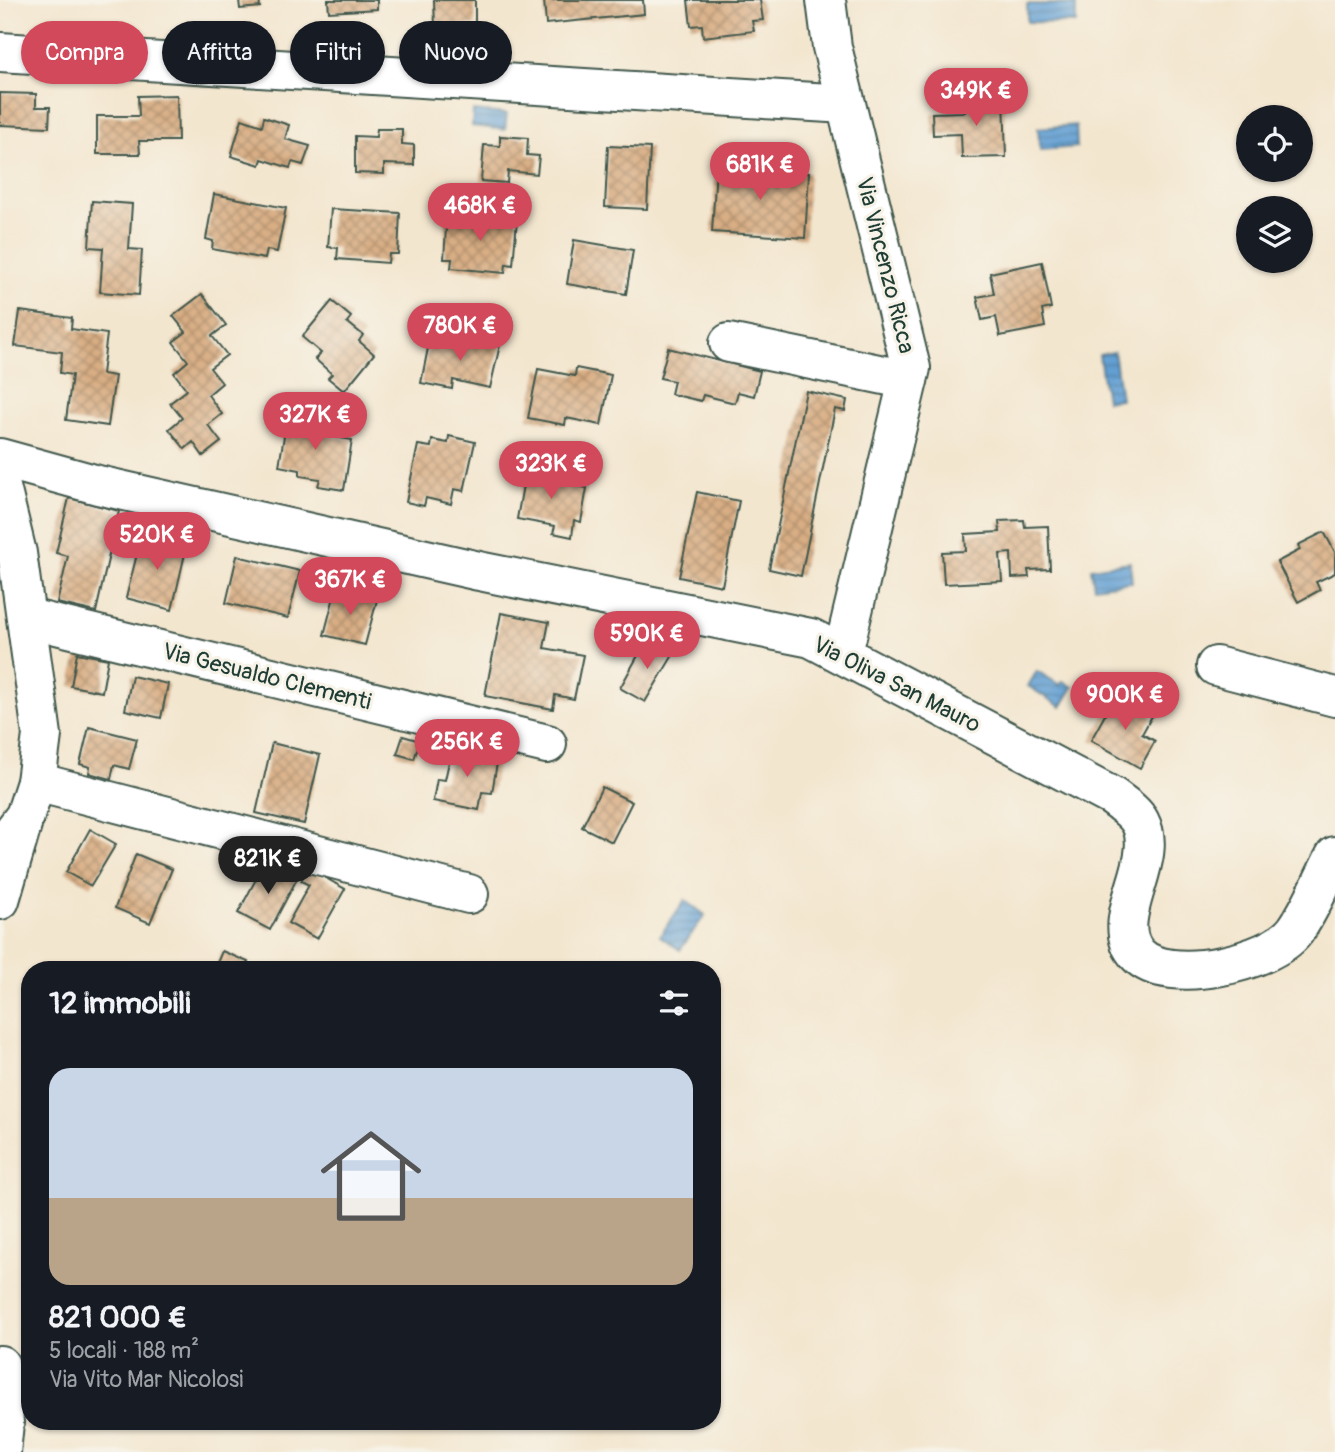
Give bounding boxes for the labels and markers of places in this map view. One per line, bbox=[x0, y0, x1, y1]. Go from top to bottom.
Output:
pin: 349K € bbox=[919, 68, 1033, 128]
pin: 681K € bbox=[703, 142, 817, 202]
pin: 468K € bbox=[423, 184, 537, 243]
pin: 780K € bbox=[403, 304, 517, 363]
pin: 327K € bbox=[258, 392, 372, 452]
pin: 323K € bbox=[494, 442, 608, 501]
pin: 520K € bbox=[100, 512, 214, 572]
pin: 367K € bbox=[293, 558, 407, 617]
pin: 590K € bbox=[590, 612, 704, 671]
pin: 900K € bbox=[1068, 672, 1182, 732]
pin: 256K € bbox=[410, 720, 524, 779]
pin: 821K € bbox=[211, 836, 325, 896]

